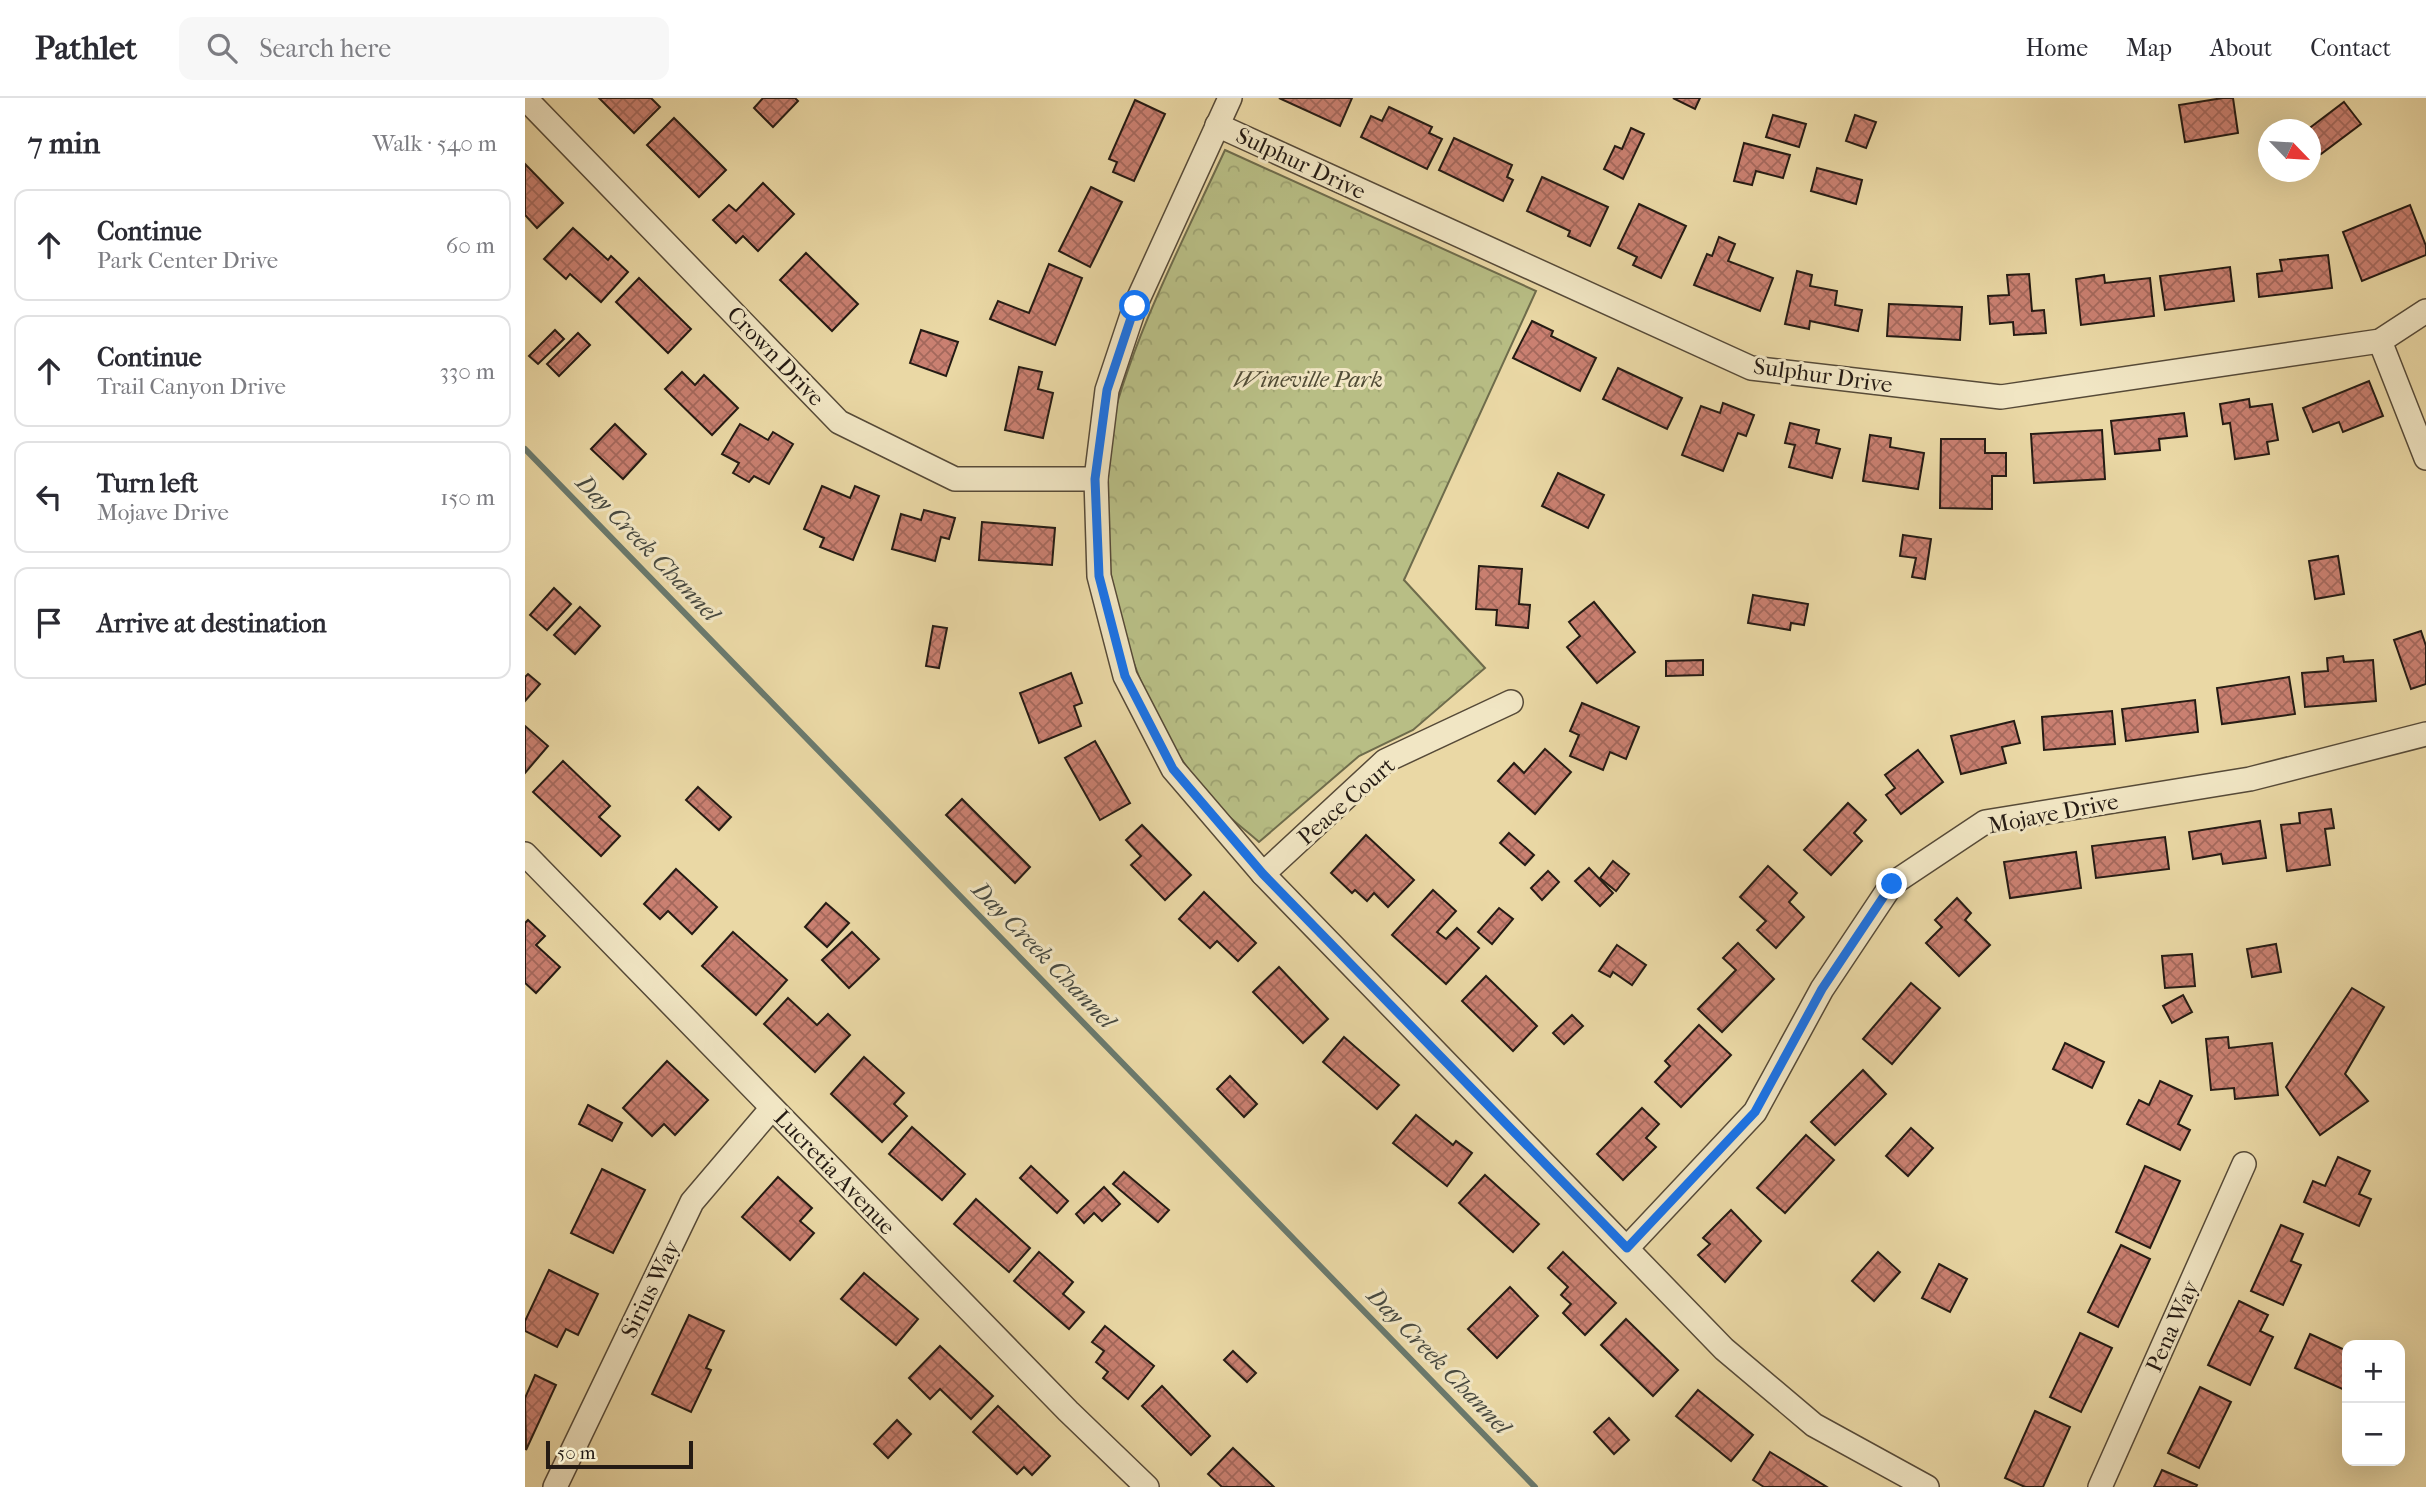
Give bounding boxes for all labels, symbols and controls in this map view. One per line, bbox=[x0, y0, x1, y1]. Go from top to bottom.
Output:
search box bbox=[179, 17, 669, 80]
text: Pathlet bbox=[35, 29, 137, 68]
icon: search bbox=[203, 29, 241, 67]
text: Search here bbox=[259, 33, 391, 64]
text: Home bbox=[2026, 34, 2088, 62]
text: Map bbox=[2126, 34, 2172, 62]
text: About bbox=[2210, 34, 2272, 62]
text: Contact bbox=[2310, 34, 2391, 62]
north arrow bbox=[2258, 119, 2321, 182]
street label: Sulphur Drive bbox=[1232, 122, 1370, 205]
text: 7 min bbox=[28, 126, 100, 161]
text: Walk · 540 m bbox=[372, 130, 497, 157]
text: Continue bbox=[97, 216, 202, 247]
icon: ahead bbox=[30, 226, 68, 264]
text: 60 m bbox=[446, 232, 495, 259]
text: Park Center Drive bbox=[97, 247, 278, 274]
route start bbox=[1119, 290, 1150, 321]
street label: Crown Drive bbox=[722, 301, 830, 412]
text: Continue bbox=[97, 342, 202, 373]
icon: ahead bbox=[30, 352, 68, 390]
street label: Sulphur Drive bbox=[1752, 352, 1894, 399]
text: 330 m bbox=[439, 358, 495, 385]
park label: Wineville Park bbox=[1233, 366, 1383, 393]
text: Trail Canyon Drive bbox=[97, 373, 286, 400]
water label: Day Creek Channel bbox=[569, 467, 727, 630]
text: Turn left bbox=[97, 468, 198, 499]
icon: left bbox=[30, 478, 68, 516]
text: 150 m bbox=[440, 484, 495, 511]
text: Mojave Drive bbox=[97, 499, 229, 526]
icon: arrive bbox=[30, 604, 68, 642]
text: Arrive at destination bbox=[97, 608, 327, 639]
street label: Peace Court bbox=[1292, 752, 1400, 851]
street label: Mojave Drive bbox=[1986, 788, 2120, 839]
route end bbox=[1876, 868, 1907, 899]
water label: Day Creek Channel bbox=[965, 874, 1123, 1037]
street label: Lucretia Avenue bbox=[768, 1104, 901, 1240]
street label: Sirius Way bbox=[615, 1235, 686, 1342]
street label: Pena Way bbox=[2140, 1276, 2205, 1376]
water label: Day Creek Channel bbox=[1360, 1280, 1518, 1443]
map controls bbox=[2342, 1340, 2405, 1466]
button: + bbox=[2342, 1340, 2405, 1403]
button: − bbox=[2342, 1403, 2405, 1466]
scale bar bbox=[546, 1438, 693, 1470]
text: 50 m bbox=[557, 1442, 596, 1464]

